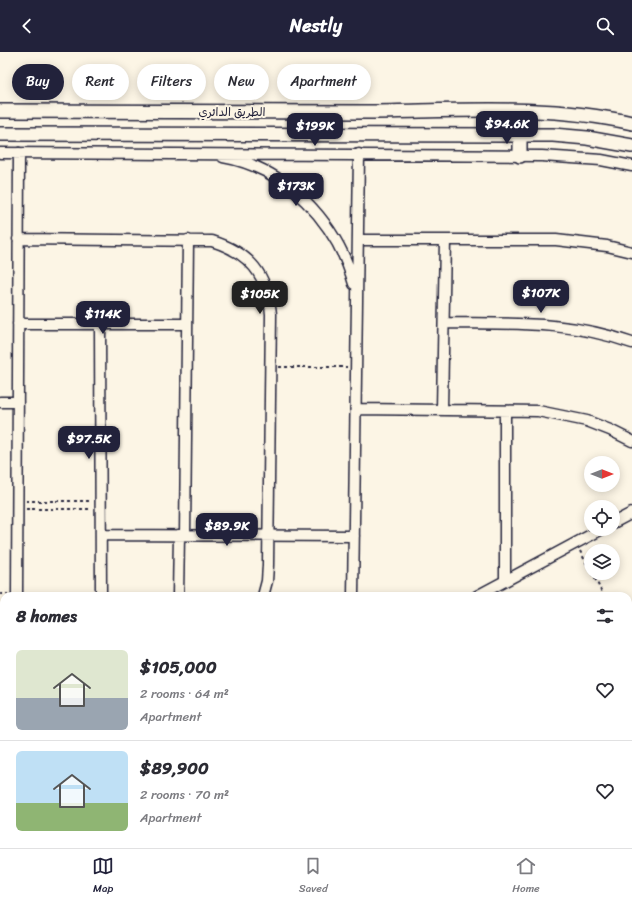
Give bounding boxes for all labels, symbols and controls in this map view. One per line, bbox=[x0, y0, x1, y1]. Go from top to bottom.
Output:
text: Nestly bbox=[290, 10, 342, 42]
icon: back bbox=[16, 15, 38, 37]
icon: search bbox=[594, 15, 616, 37]
chip: Buy bbox=[12, 64, 64, 100]
chip: Rent bbox=[72, 64, 129, 100]
chip: Filters bbox=[137, 64, 206, 100]
chip: New bbox=[214, 64, 269, 100]
chip: Apartment bbox=[277, 64, 371, 100]
street label: الطريق الدائري bbox=[199, 101, 265, 123]
pin: $94.6K bbox=[474, 111, 540, 145]
text: $94.6K bbox=[485, 112, 529, 135]
pin: $199K bbox=[287, 113, 343, 147]
text: $199K bbox=[296, 114, 334, 137]
pin: $173K bbox=[268, 173, 324, 207]
text: $173K bbox=[278, 174, 314, 197]
pin: $107K bbox=[513, 280, 569, 314]
pin: $105K bbox=[232, 281, 288, 315]
text: $107K bbox=[522, 281, 560, 304]
text: $105K bbox=[241, 282, 279, 305]
pin: $114K bbox=[75, 301, 131, 335]
text: $114K bbox=[85, 302, 121, 325]
pin: $97.5K bbox=[56, 426, 122, 460]
text: $97.5K bbox=[67, 427, 111, 450]
north arrow bbox=[584, 456, 620, 492]
map controls bbox=[584, 456, 620, 580]
button: locate bbox=[584, 500, 620, 536]
pin: $89.9K bbox=[194, 513, 260, 547]
text: $89.9K bbox=[205, 514, 249, 537]
button: layers bbox=[584, 544, 620, 580]
text: 8 homes bbox=[16, 601, 77, 631]
icon: filters bbox=[594, 605, 616, 627]
text: $105,000 bbox=[140, 652, 217, 682]
icon: home bbox=[48, 666, 96, 714]
icon: heart bbox=[594, 679, 616, 701]
text: 2 rooms · 64 m² bbox=[140, 682, 229, 705]
text: Apartment bbox=[140, 705, 201, 728]
text: $89,900 bbox=[140, 753, 209, 783]
icon: home bbox=[48, 767, 96, 815]
icon: heart bbox=[594, 780, 616, 802]
text: 2 rooms · 70 m² bbox=[140, 783, 229, 806]
text: Apartment bbox=[140, 806, 201, 829]
tab: Map bbox=[92, 855, 114, 898]
tab: Saved bbox=[299, 855, 328, 898]
tab: Home bbox=[512, 855, 540, 898]

